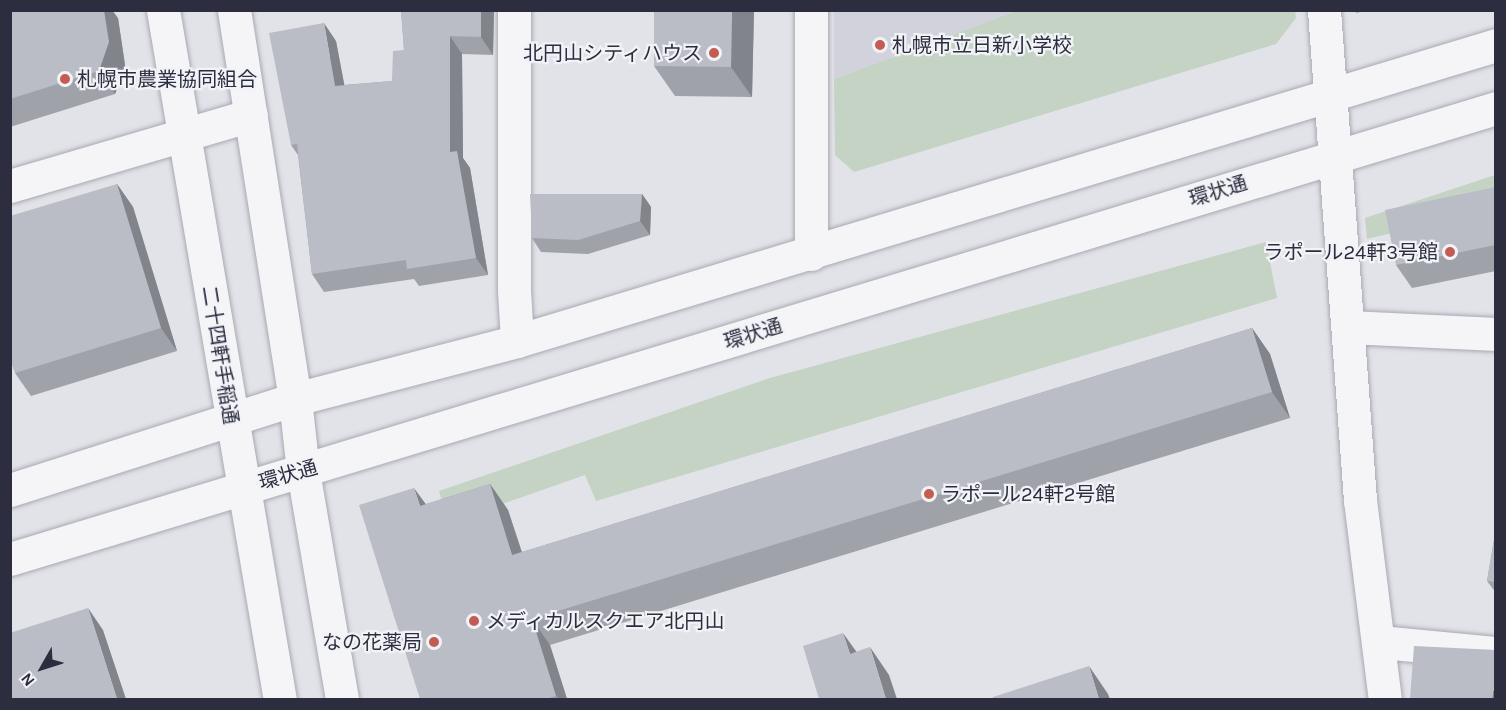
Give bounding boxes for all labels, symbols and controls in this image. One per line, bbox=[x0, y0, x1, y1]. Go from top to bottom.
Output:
place label: 札幌市立日新小学校 bbox=[892, 33, 1072, 57]
marker: 札幌市立日新小学校 bbox=[873, 38, 887, 52]
place label: 北円山シティハウス bbox=[522, 41, 702, 65]
marker: 北円山シティハウス bbox=[707, 46, 721, 60]
place label: 札幌市農業協同組合 bbox=[77, 67, 257, 91]
marker: 札幌市農業協同組合 bbox=[58, 72, 72, 86]
street label: 環状通 bbox=[1186, 171, 1250, 211]
place label: ラポール24軒3号館 bbox=[1263, 240, 1438, 264]
marker: ラポール24軒3号館 bbox=[1443, 245, 1457, 259]
street label: 二十四軒手稲通 bbox=[197, 284, 243, 426]
street label: 環状通 bbox=[721, 314, 785, 354]
street label: 環状通 bbox=[256, 455, 320, 495]
place label: ラポール24軒2号館 bbox=[941, 482, 1115, 506]
marker: ラポール24軒2号館 bbox=[922, 487, 936, 501]
place label: メディカルスクエア北円山 bbox=[486, 609, 726, 633]
marker: メディカルスクエア北円山 bbox=[467, 614, 481, 628]
place label: なの花薬局 bbox=[322, 630, 422, 654]
marker: なの花薬局 bbox=[427, 635, 441, 649]
north arrow bbox=[12, 638, 72, 698]
text: N bbox=[17, 669, 39, 690]

